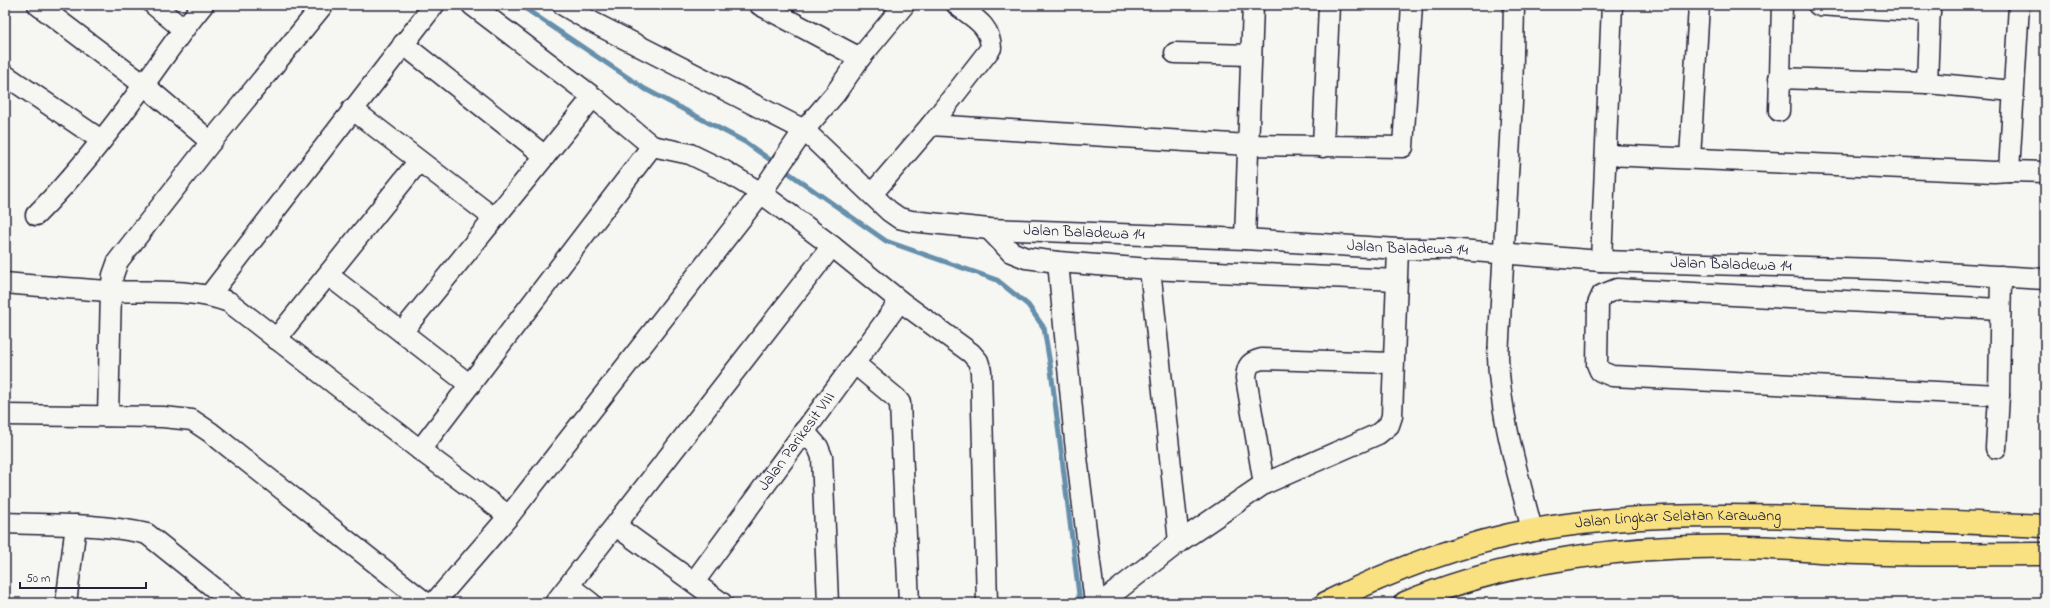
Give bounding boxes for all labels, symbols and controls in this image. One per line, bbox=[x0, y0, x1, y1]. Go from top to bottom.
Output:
street label: Jalan Baladewa 14 bbox=[1023, 218, 1146, 247]
street label: Jalan Baladewa 14 bbox=[1346, 234, 1470, 263]
street label: Jalan Baladewa 14 bbox=[1670, 251, 1792, 279]
street label: Jalan Parikesit VIII bbox=[752, 387, 841, 496]
street label: Jalan Lingkar Selatan Karawang bbox=[1574, 504, 1782, 536]
scale bar bbox=[20, 564, 146, 590]
text: 50 m bbox=[26, 570, 50, 588]

